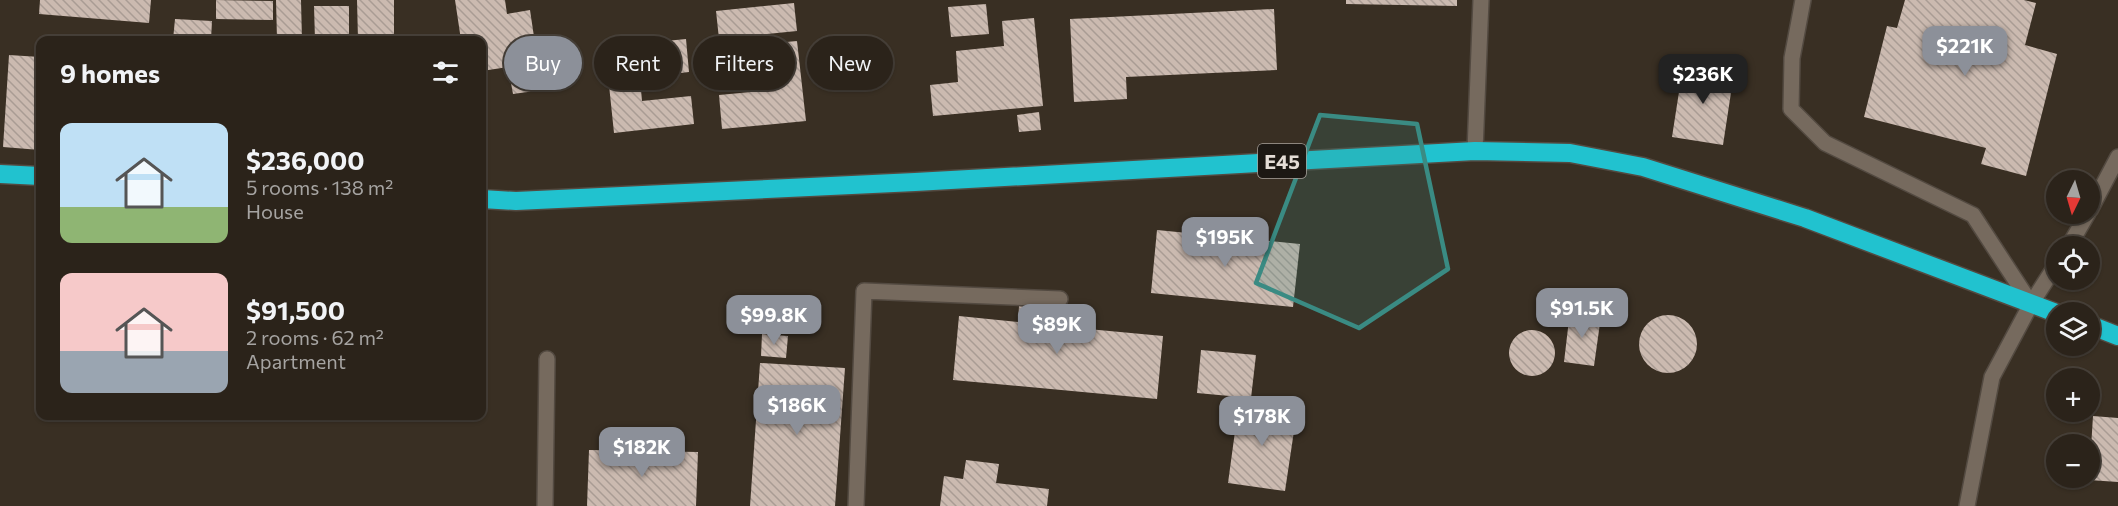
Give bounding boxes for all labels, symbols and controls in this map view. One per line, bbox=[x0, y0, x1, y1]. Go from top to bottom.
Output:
pin: $221K bbox=[1923, 26, 2007, 77]
text: $221K bbox=[1936, 33, 1994, 57]
chip: Buy bbox=[504, 36, 582, 90]
chip: Rent bbox=[594, 36, 681, 90]
chip: Filters bbox=[693, 36, 795, 90]
chip: New bbox=[807, 36, 893, 90]
pin: $236K bbox=[1661, 54, 1745, 105]
icon: filters bbox=[429, 56, 462, 89]
text: 9 homes bbox=[60, 57, 160, 88]
text: $236K bbox=[1673, 61, 1733, 85]
text: $236,000 bbox=[246, 144, 365, 175]
road number: E45 bbox=[1258, 144, 1306, 178]
icon: home bbox=[108, 147, 180, 219]
north arrow bbox=[2046, 170, 2100, 224]
map controls bbox=[2046, 170, 2100, 488]
text: 5 rooms · 138 m² bbox=[246, 175, 393, 199]
text: House bbox=[246, 199, 304, 223]
pin: $195K bbox=[1183, 217, 1267, 268]
text: $195K bbox=[1196, 224, 1254, 248]
button: locate bbox=[2046, 236, 2100, 290]
pin: $91.5K bbox=[1533, 288, 1631, 339]
text: $91,500 bbox=[246, 294, 345, 325]
pin: $99.8K bbox=[725, 295, 823, 346]
text: $91.5K bbox=[1550, 295, 1614, 319]
icon: home bbox=[108, 297, 180, 369]
text: $99.8K bbox=[740, 302, 808, 326]
button: layers bbox=[2046, 302, 2100, 356]
pin: $89K bbox=[1021, 304, 1093, 355]
text: $89K bbox=[1032, 311, 1082, 335]
text: 2 rooms · 62 m² bbox=[246, 325, 384, 349]
text: Apartment bbox=[246, 349, 346, 373]
button: + bbox=[2046, 368, 2100, 422]
pin: $186K bbox=[755, 385, 839, 436]
text: $186K bbox=[767, 392, 827, 416]
pin: $178K bbox=[1220, 396, 1304, 447]
text: $178K bbox=[1233, 403, 1291, 427]
pin: $182K bbox=[600, 427, 684, 478]
text: $182K bbox=[613, 434, 671, 458]
button: − bbox=[2046, 434, 2100, 488]

